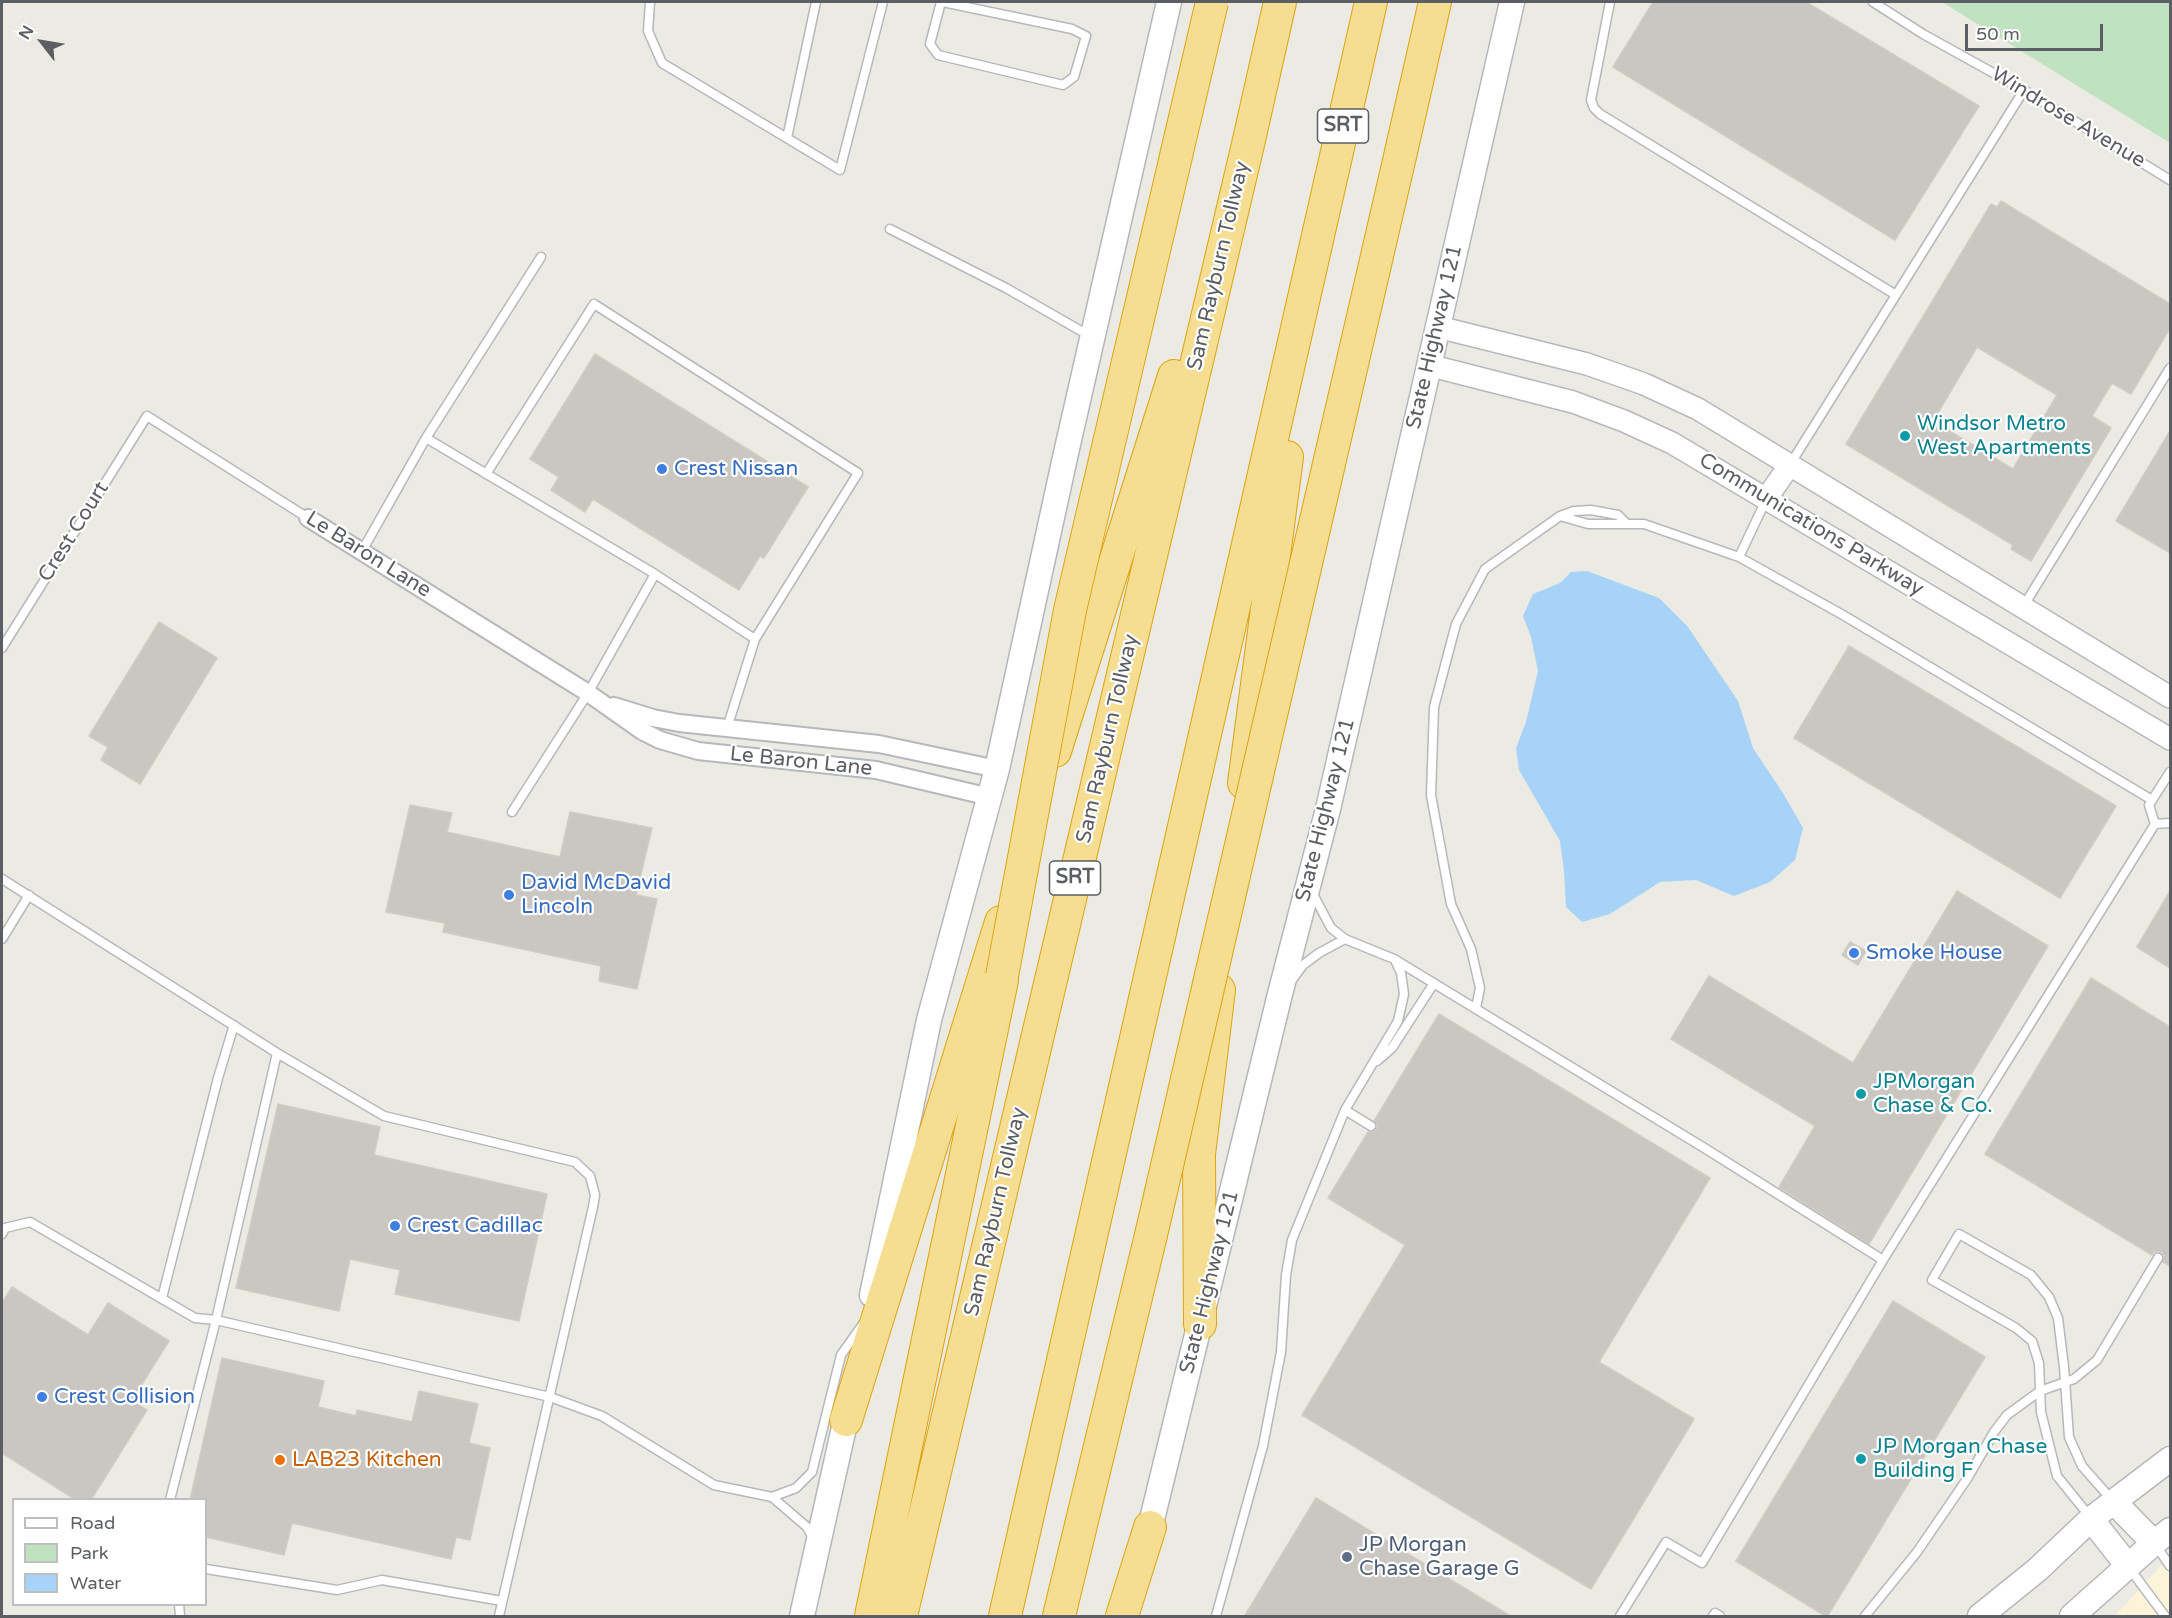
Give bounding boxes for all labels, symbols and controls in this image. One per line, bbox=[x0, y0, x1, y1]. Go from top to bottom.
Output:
north arrow bbox=[12, 12, 72, 72]
scale bar bbox=[1968, 12, 2106, 50]
text: N bbox=[15, 22, 38, 43]
text: 50 m bbox=[1976, 23, 2020, 45]
street label: Windrose Avenue bbox=[1986, 62, 2150, 174]
road number: SRT bbox=[1318, 109, 1368, 143]
street label: Sam Rayburn Tollway bbox=[1183, 159, 1255, 373]
street label: State Highway 121 bbox=[1402, 242, 1468, 432]
place label: Windsor Metro West Apartments bbox=[1917, 411, 2091, 461]
marker: Windsor Metro West Apartments bbox=[1898, 429, 1912, 443]
street label: Communications Parkway bbox=[1694, 448, 1928, 602]
place label: Crest Nissan bbox=[674, 456, 798, 482]
marker: Crest Nissan bbox=[655, 462, 669, 476]
street label: Crest Court bbox=[33, 477, 115, 587]
street label: Le Baron Lane bbox=[301, 506, 435, 604]
street label: Sam Rayburn Tollway bbox=[1072, 632, 1144, 846]
street label: State Highway 121 bbox=[1291, 716, 1361, 904]
street label: Le Baron Lane bbox=[729, 742, 873, 782]
road number: SRT bbox=[1050, 861, 1100, 895]
place label: David McDavid Lincoln bbox=[521, 870, 671, 920]
marker: David McDavid Lincoln bbox=[502, 888, 516, 902]
place label: Smoke House bbox=[1866, 940, 2002, 966]
marker: Smoke House bbox=[1847, 946, 1861, 960]
place label: JPMorgan Chase & Co. bbox=[1873, 1069, 1993, 1119]
marker: JPMorgan Chase & Co. bbox=[1854, 1087, 1868, 1101]
street label: Sam Rayburn Tollway bbox=[960, 1105, 1032, 1319]
street label: State Highway 121 bbox=[1175, 1188, 1245, 1376]
place label: Crest Cadillac bbox=[407, 1213, 543, 1239]
marker: Crest Cadillac bbox=[388, 1219, 402, 1233]
place label: Crest Collision bbox=[54, 1384, 195, 1410]
marker: Crest Collision bbox=[35, 1390, 49, 1404]
place label: JP Morgan Chase Building F bbox=[1873, 1434, 2047, 1484]
place label: LAB23 Kitchen bbox=[292, 1447, 442, 1473]
marker: JP Morgan Chase Building F bbox=[1854, 1452, 1868, 1466]
marker: LAB23 Kitchen bbox=[273, 1453, 287, 1467]
legend bbox=[12, 1498, 207, 1606]
text: Road bbox=[70, 1512, 115, 1534]
place label: JP Morgan Chase Garage G bbox=[1359, 1532, 1520, 1582]
text: Park bbox=[70, 1542, 108, 1564]
marker: JP Morgan Chase Garage G bbox=[1340, 1550, 1354, 1564]
text: Water bbox=[70, 1572, 121, 1594]

